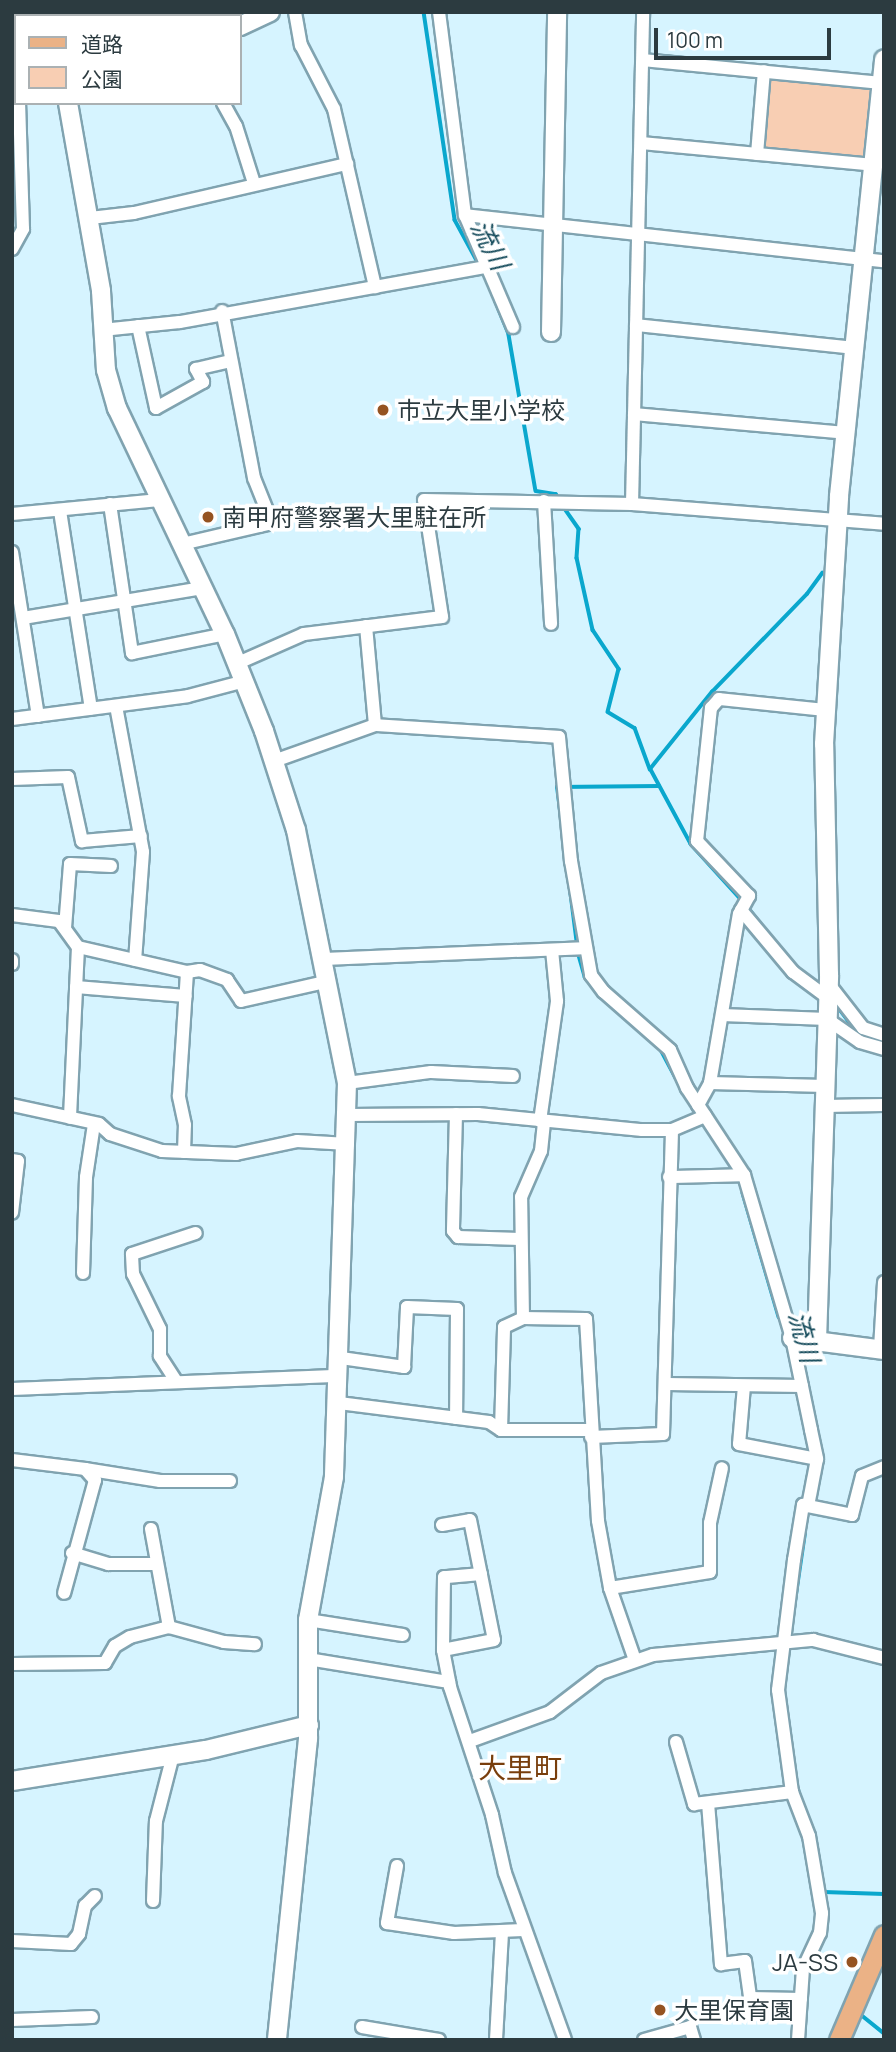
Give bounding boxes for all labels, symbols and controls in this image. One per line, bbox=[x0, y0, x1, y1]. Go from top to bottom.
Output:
legend bbox=[14, 14, 242, 105]
scale bar bbox=[658, 14, 835, 58]
text: 100 m bbox=[667, 26, 723, 54]
text: 道路 bbox=[81, 30, 123, 58]
text: 公園 bbox=[81, 65, 123, 93]
water label: 流川 bbox=[464, 215, 516, 275]
place label: 市立大里小学校 bbox=[397, 396, 565, 424]
marker: 市立大里小学校 bbox=[375, 402, 391, 418]
place label: 南甲府警察署大里駐在所 bbox=[222, 503, 486, 531]
marker: 南甲府警察署大里駐在所 bbox=[200, 509, 216, 525]
water label: 流川 bbox=[782, 1308, 826, 1366]
district label: 大里町 bbox=[478, 1750, 562, 1784]
place label: JA-SS bbox=[772, 1948, 838, 1976]
marker: JA-SS bbox=[844, 1954, 860, 1970]
place label: 大里保育園 bbox=[674, 1996, 794, 2024]
marker: 大里保育園 bbox=[652, 2002, 668, 2018]

